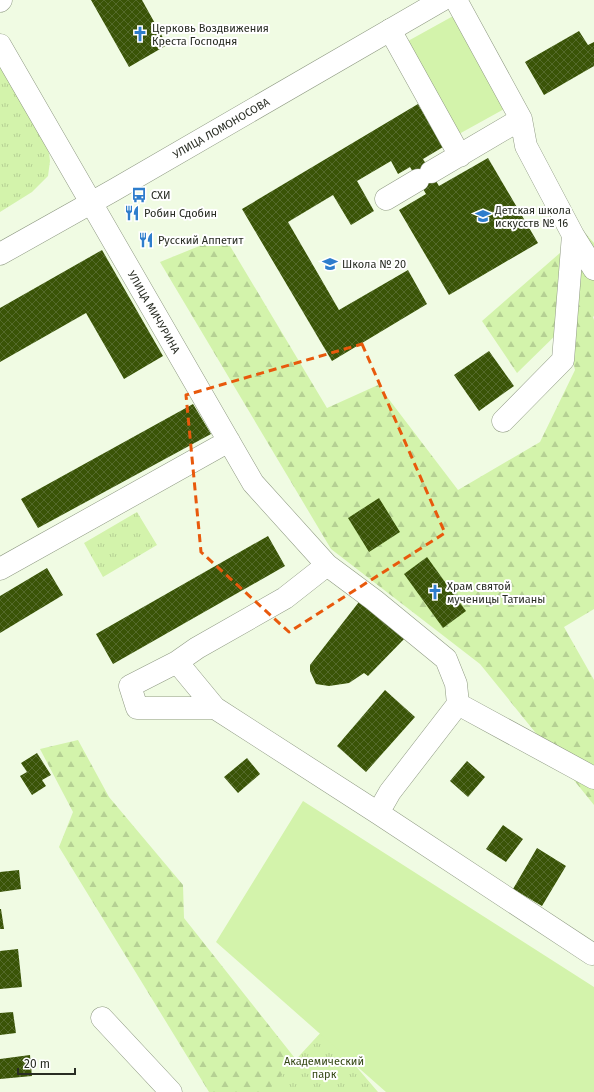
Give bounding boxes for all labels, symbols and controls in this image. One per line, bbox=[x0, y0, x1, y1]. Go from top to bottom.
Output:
place label: Церковь Воздвижения Креста Господня bbox=[152, 22, 269, 48]
church icon: Церковь Воздвижения Креста Господня bbox=[131, 25, 149, 43]
street label: УЛИЦА ЛОМОНОСОВА bbox=[171, 95, 272, 161]
bus stop icon: СХИ bbox=[130, 186, 148, 204]
place label: СХИ bbox=[151, 189, 171, 202]
restaurant icon: Робин Сдобин bbox=[123, 204, 141, 222]
place label: Детская школа искусств № 16 bbox=[494, 204, 571, 230]
place label: Робин Сдобин bbox=[144, 207, 217, 220]
school or university icon: Детская школа искусств № 16 bbox=[474, 207, 492, 225]
restaurant icon: Русский Аппетит bbox=[137, 231, 155, 249]
place label: Русский Аппетит bbox=[158, 234, 243, 247]
school or university icon: Школа № 20 bbox=[321, 255, 339, 273]
place label: Школа № 20 bbox=[342, 258, 406, 271]
street label: УЛИЦА МИЧУРИНА bbox=[125, 269, 183, 357]
place label: Храм святой мученицы Татианы bbox=[447, 580, 545, 606]
church icon: Храм святой мученицы Татианы bbox=[426, 583, 444, 601]
scale bar bbox=[18, 1050, 75, 1076]
park label: Академический парк bbox=[284, 1055, 364, 1081]
text: 20 m bbox=[24, 1057, 50, 1071]

